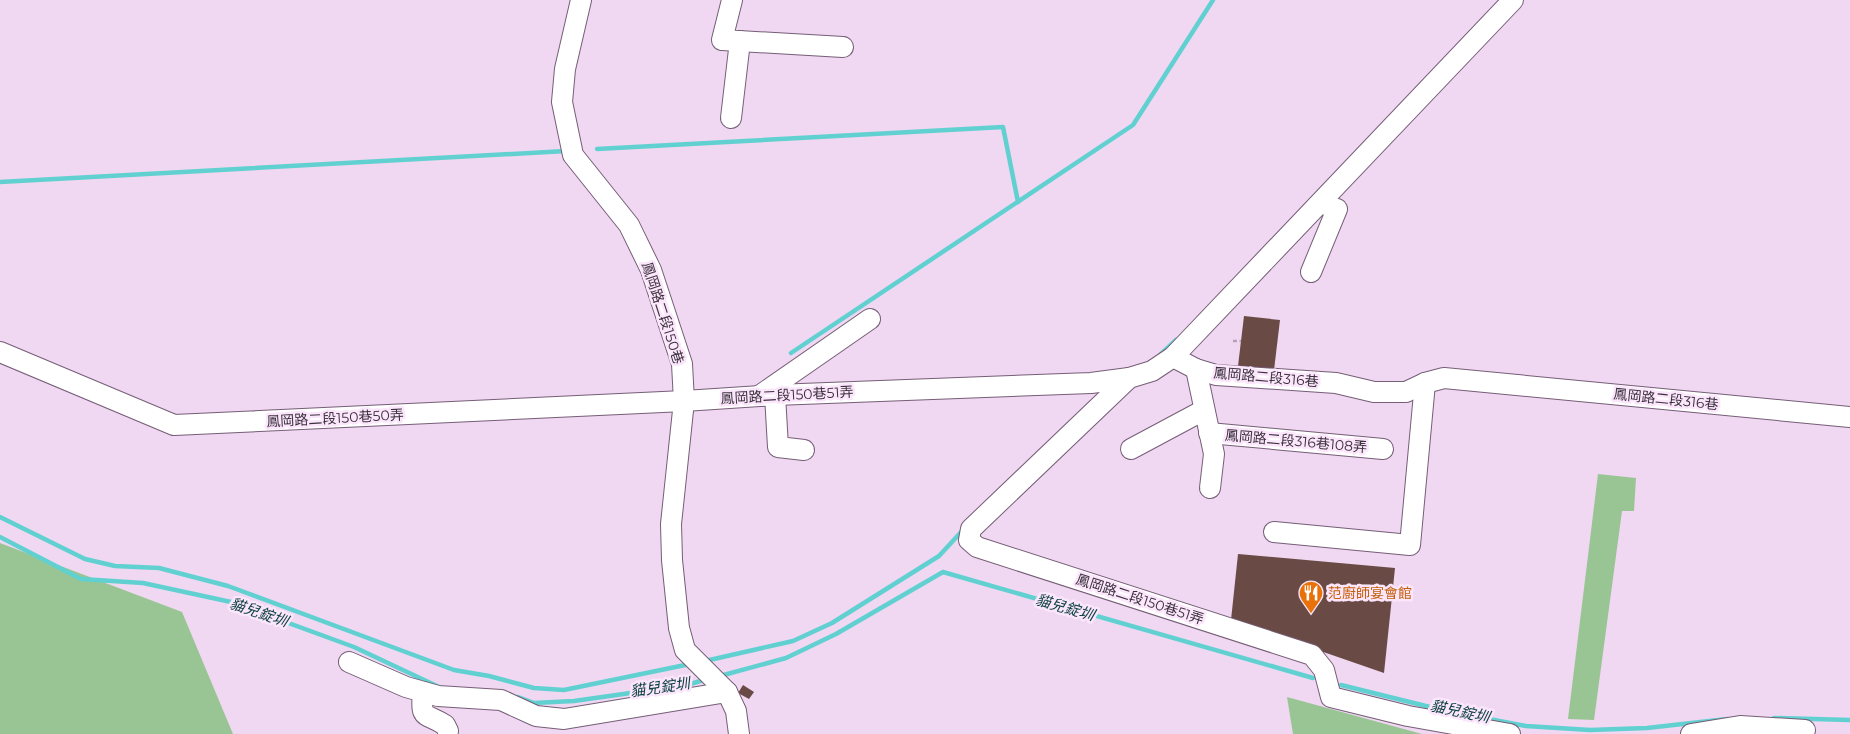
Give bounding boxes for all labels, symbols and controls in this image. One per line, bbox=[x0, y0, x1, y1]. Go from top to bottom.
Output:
street label: 鳳岡路二段150巷 bbox=[638, 260, 688, 366]
street label: 鳳岡路二段316巷 bbox=[1213, 363, 1319, 391]
street label: 鳳岡路二段150巷51弄 bbox=[720, 383, 854, 407]
street label: 鳳岡路二段316巷 bbox=[1613, 385, 1719, 413]
street label: 鳳岡路二段150巷50弄 bbox=[266, 405, 404, 431]
street label: 鳳岡路二段316巷108弄 bbox=[1224, 426, 1368, 456]
street label: 鳳岡路二段150巷51弄 bbox=[1074, 570, 1206, 628]
restaurant icon: 范廚師宴會館 bbox=[1298, 580, 1324, 614]
place label: 范廚師宴會館 bbox=[1328, 584, 1412, 602]
water label: 貓兒錠圳 bbox=[1034, 590, 1098, 625]
water label: 貓兒錠圳 bbox=[228, 593, 292, 631]
water label: 貓兒錠圳 bbox=[629, 673, 693, 701]
water label: 貓兒錠圳 bbox=[1429, 695, 1493, 727]

